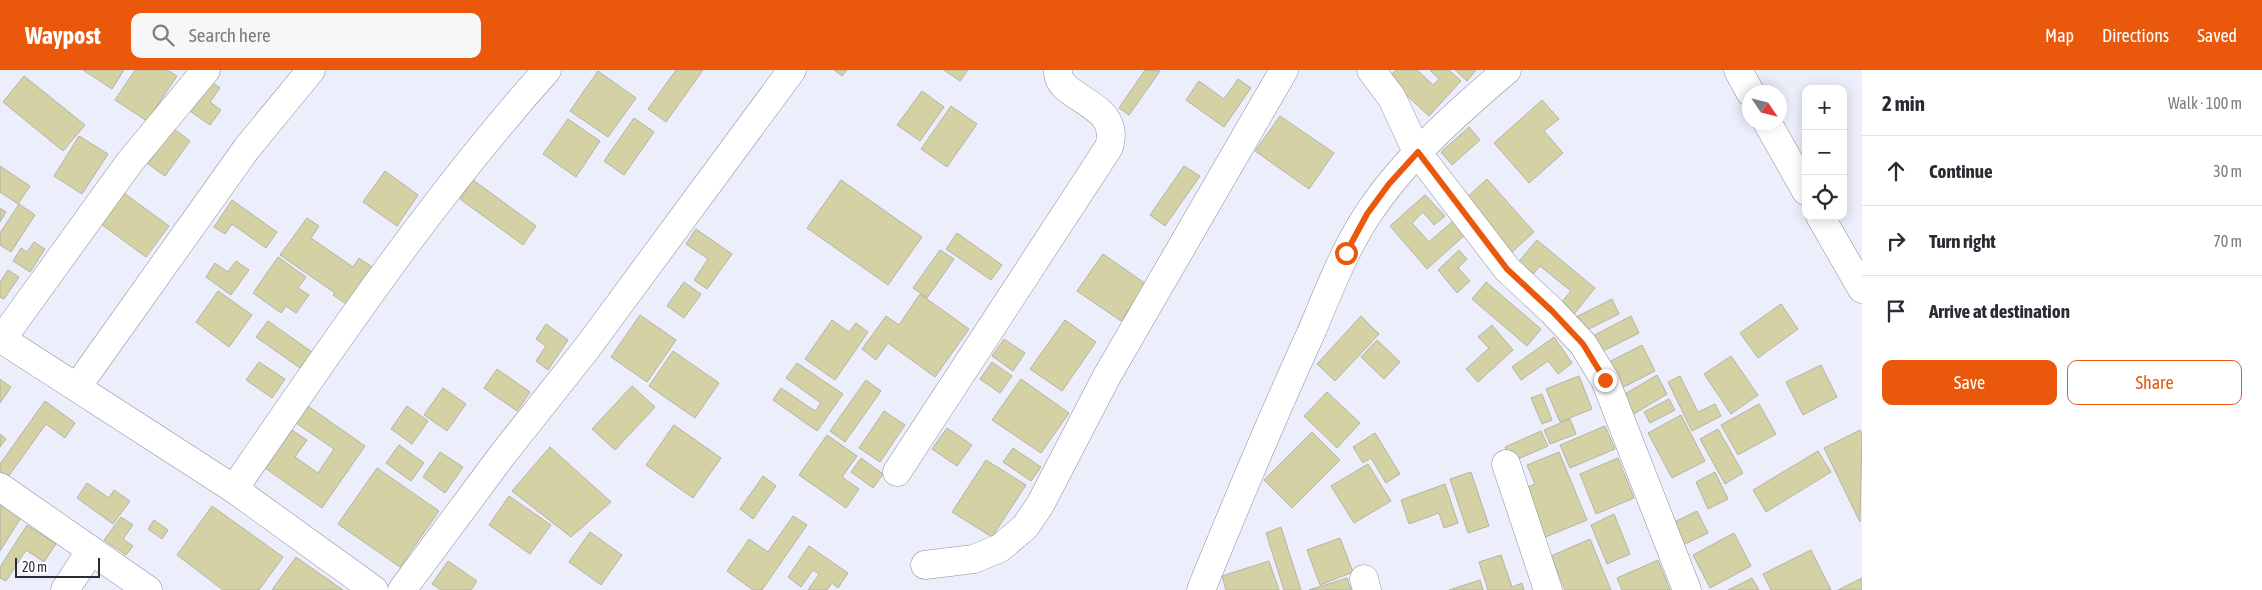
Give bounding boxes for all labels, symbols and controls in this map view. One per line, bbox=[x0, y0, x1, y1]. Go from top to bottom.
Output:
search box bbox=[131, 13, 481, 58]
icon: search bbox=[149, 21, 177, 49]
text: Waypost bbox=[25, 22, 101, 49]
text: Search here bbox=[189, 24, 271, 46]
text: Map bbox=[2045, 25, 2074, 46]
text: Directions bbox=[2102, 25, 2169, 46]
text: Saved bbox=[2197, 25, 2237, 46]
north arrow bbox=[1742, 85, 1787, 130]
map controls bbox=[1802, 85, 1847, 220]
button: + bbox=[1802, 85, 1847, 130]
text: 2 min bbox=[1882, 91, 1925, 115]
text: Walk · 100 m bbox=[2168, 94, 2242, 112]
button: − bbox=[1802, 130, 1847, 175]
icon: ahead bbox=[1882, 157, 1910, 185]
text: Continue bbox=[1929, 160, 1993, 182]
text: 30 m bbox=[2213, 162, 2242, 180]
button: locate bbox=[1802, 175, 1847, 220]
icon: right bbox=[1882, 227, 1910, 255]
text: Turn right bbox=[1929, 230, 1996, 252]
text: 70 m bbox=[2213, 232, 2242, 250]
route start bbox=[1335, 242, 1358, 265]
icon: arrive bbox=[1882, 297, 1910, 325]
text: Arrive at destination bbox=[1929, 300, 2070, 322]
button: Save bbox=[1882, 360, 2057, 405]
button: Share bbox=[2067, 360, 2242, 405]
route end bbox=[1594, 369, 1617, 392]
scale bar bbox=[15, 555, 100, 578]
text: 20 m bbox=[22, 559, 47, 575]

